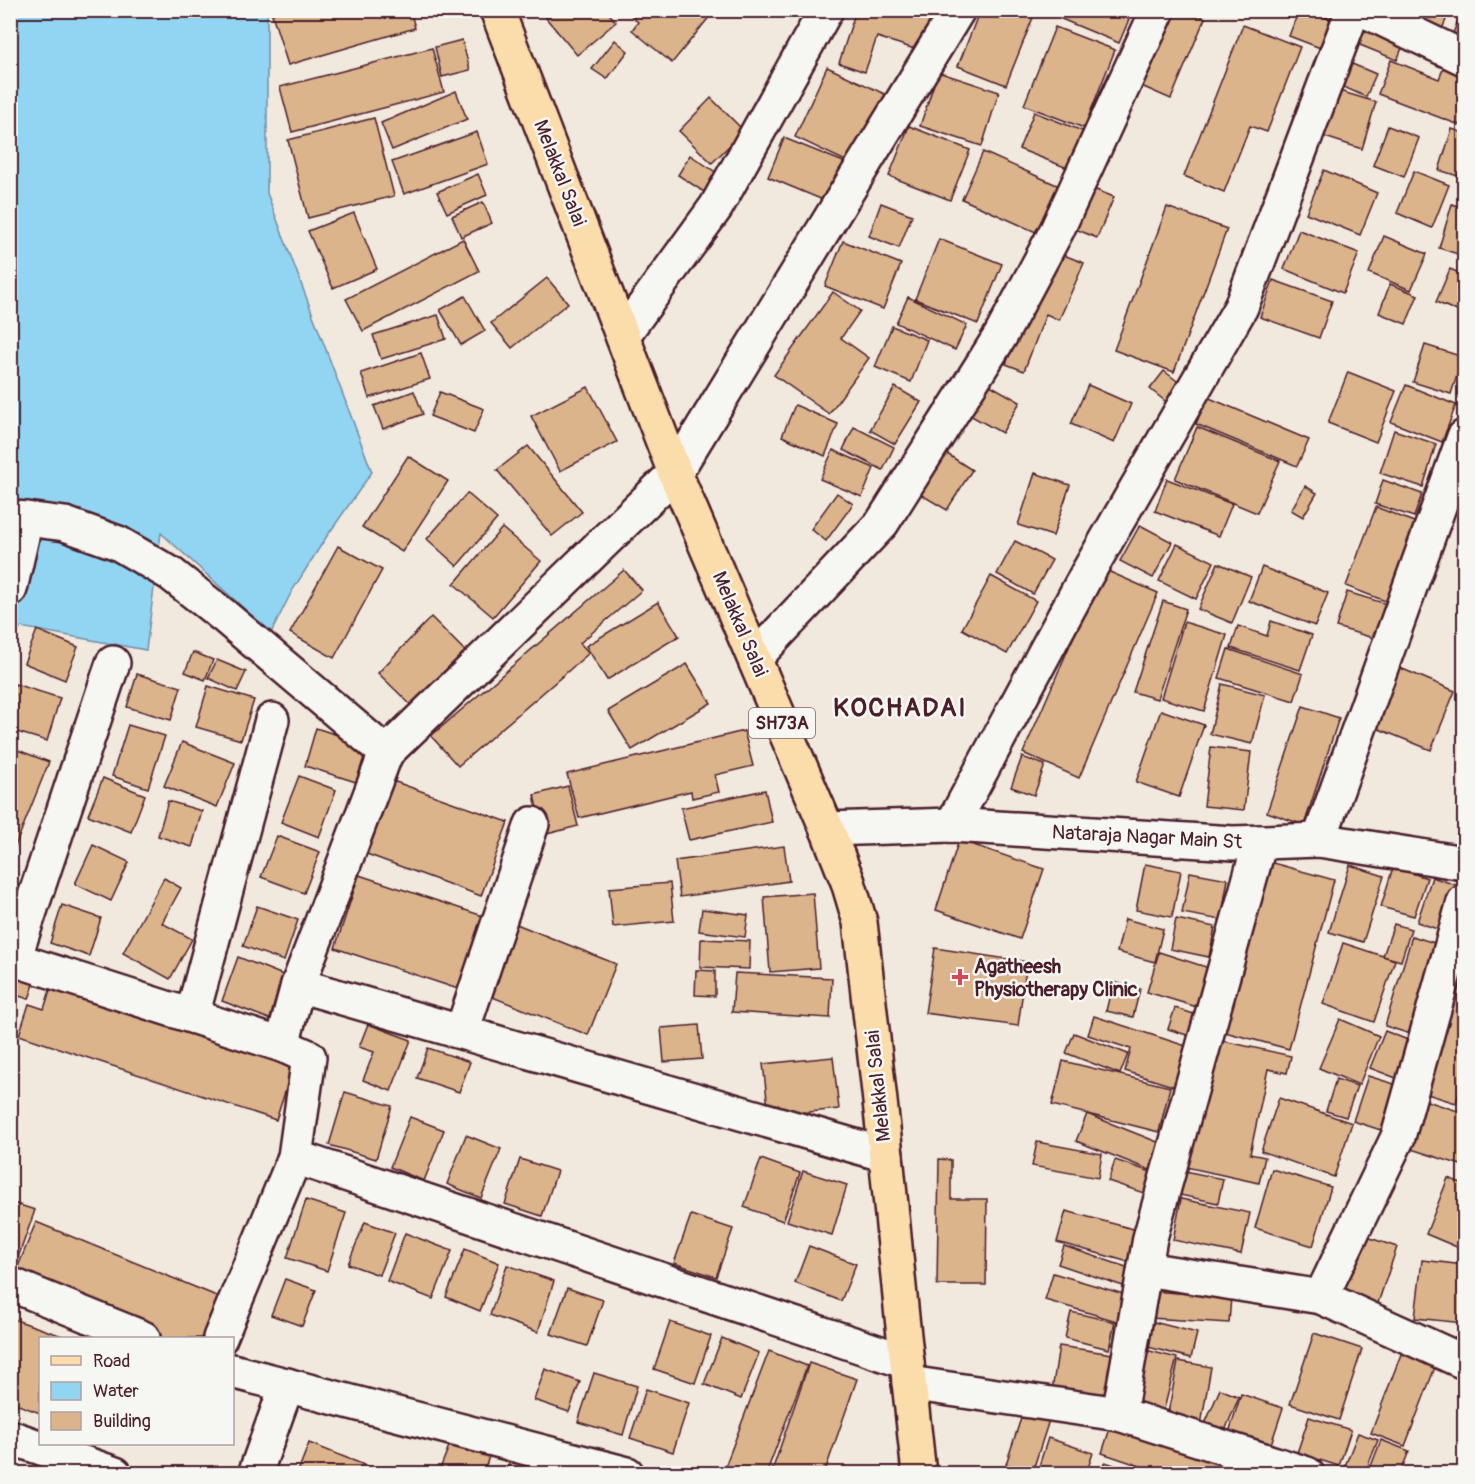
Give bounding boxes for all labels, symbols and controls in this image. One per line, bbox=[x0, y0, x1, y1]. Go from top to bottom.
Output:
street label: Melakkal Salai bbox=[528, 116, 592, 230]
street label: Melakkal Salai bbox=[707, 568, 773, 680]
district label: KOCHADAI bbox=[833, 692, 967, 724]
road number: SH73A bbox=[749, 708, 815, 738]
street label: Nataraja Nagar Main St bbox=[1051, 820, 1244, 855]
place label: Agatheesh Physiotherapy Clinic bbox=[974, 954, 1138, 1002]
marker: Agatheesh Physiotherapy Clinic bbox=[951, 968, 969, 986]
street label: Melakkal Salai bbox=[860, 1029, 896, 1143]
legend bbox=[39, 1337, 234, 1445]
text: Road bbox=[93, 1350, 130, 1373]
text: Water bbox=[93, 1380, 139, 1403]
text: Building bbox=[93, 1410, 151, 1433]

